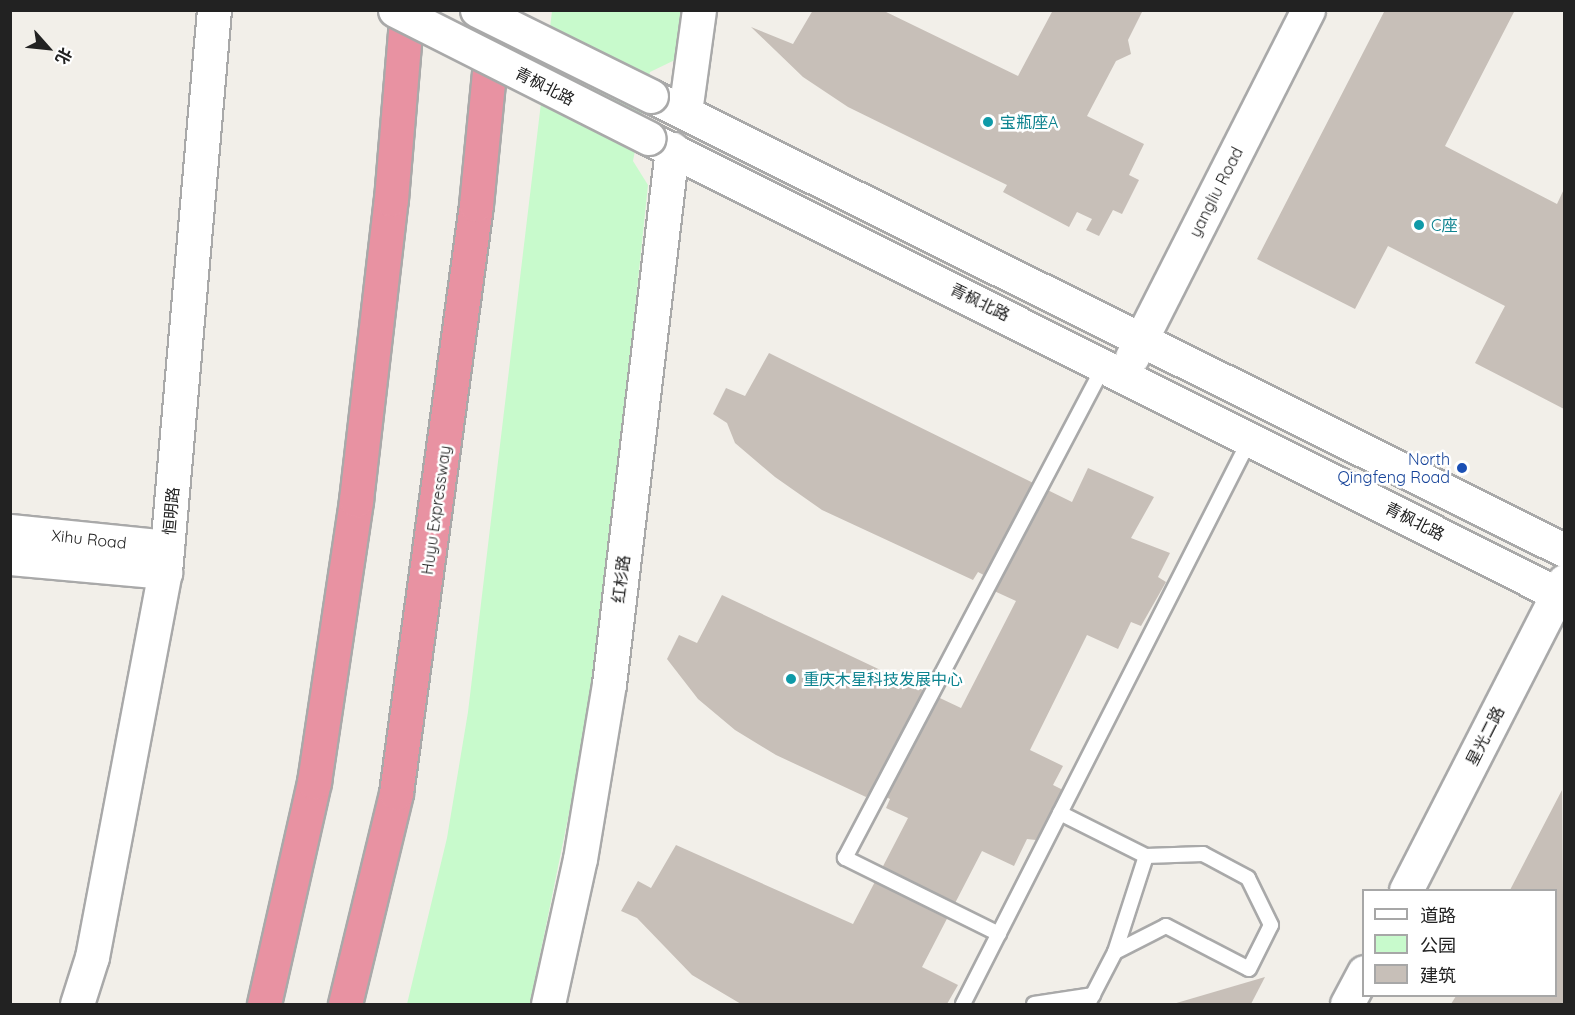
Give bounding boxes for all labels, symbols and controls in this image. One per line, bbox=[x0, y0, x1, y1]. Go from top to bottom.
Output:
north arrow bbox=[18, 18, 78, 78]
text: 北 bbox=[51, 44, 77, 68]
street label: 青枫北路 bbox=[512, 63, 578, 109]
place label: 宝瓶座A bbox=[1000, 112, 1058, 132]
marker: 宝瓶座A bbox=[981, 115, 995, 129]
street label: yangliu Road bbox=[1185, 144, 1247, 240]
place label: C座 bbox=[1431, 215, 1457, 235]
marker: C座 bbox=[1412, 218, 1426, 232]
street label: 青枫北路 bbox=[947, 279, 1013, 325]
street label: Huyu Expressway bbox=[417, 444, 455, 576]
place label: North Qingfeng Road bbox=[1337, 449, 1450, 487]
marker: North Qingfeng Road bbox=[1455, 461, 1469, 475]
street label: 恒明路 bbox=[159, 486, 183, 536]
street label: 青枫北路 bbox=[1382, 498, 1448, 544]
street label: Xihu Road bbox=[51, 526, 127, 552]
street label: 红杉路 bbox=[609, 554, 633, 604]
place label: 重庆木星科技发展中心 bbox=[803, 669, 963, 689]
marker: 重庆木星科技发展中心 bbox=[784, 672, 798, 686]
street label: 星光二路 bbox=[1462, 703, 1508, 769]
legend bbox=[1362, 889, 1557, 997]
text: 道路 bbox=[1420, 904, 1456, 927]
text: 公园 bbox=[1420, 934, 1456, 957]
text: 建筑 bbox=[1420, 964, 1456, 987]

